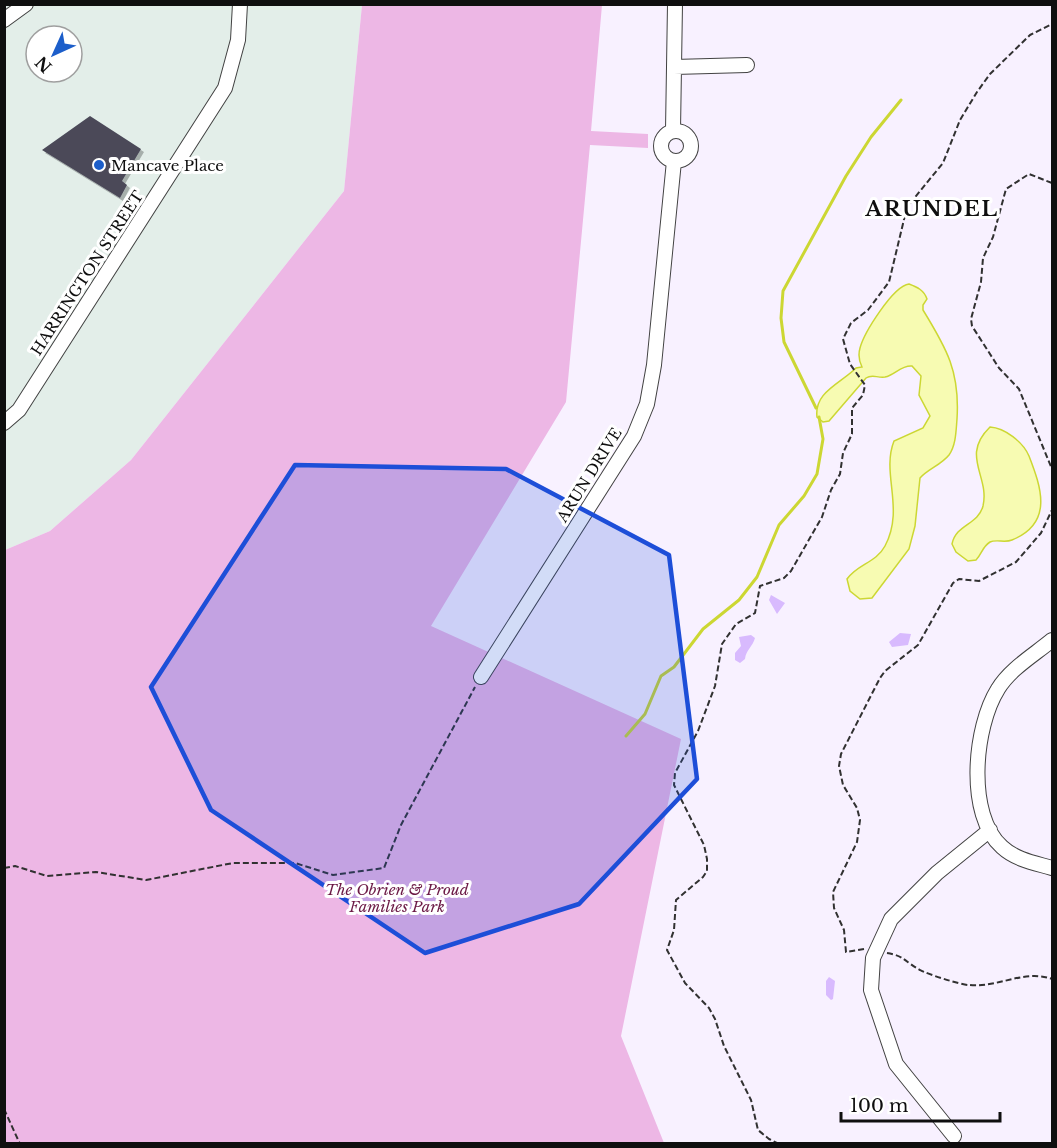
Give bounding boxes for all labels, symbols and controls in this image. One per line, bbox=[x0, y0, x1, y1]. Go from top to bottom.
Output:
north arrow bbox=[24, 24, 84, 84]
text: N bbox=[31, 52, 56, 77]
place label: Mancave Place bbox=[111, 156, 224, 175]
marker: Mancave Place bbox=[92, 158, 106, 172]
street label: HARRINGTON STREET bbox=[27, 187, 147, 359]
district label: ARUNDEL bbox=[864, 196, 999, 222]
street label: ARUN DRIVE bbox=[552, 424, 626, 527]
park label: The Obrien & Proud Families Park bbox=[325, 880, 469, 916]
scale bar bbox=[841, 1085, 1000, 1123]
text: 100 m bbox=[850, 1095, 908, 1117]

